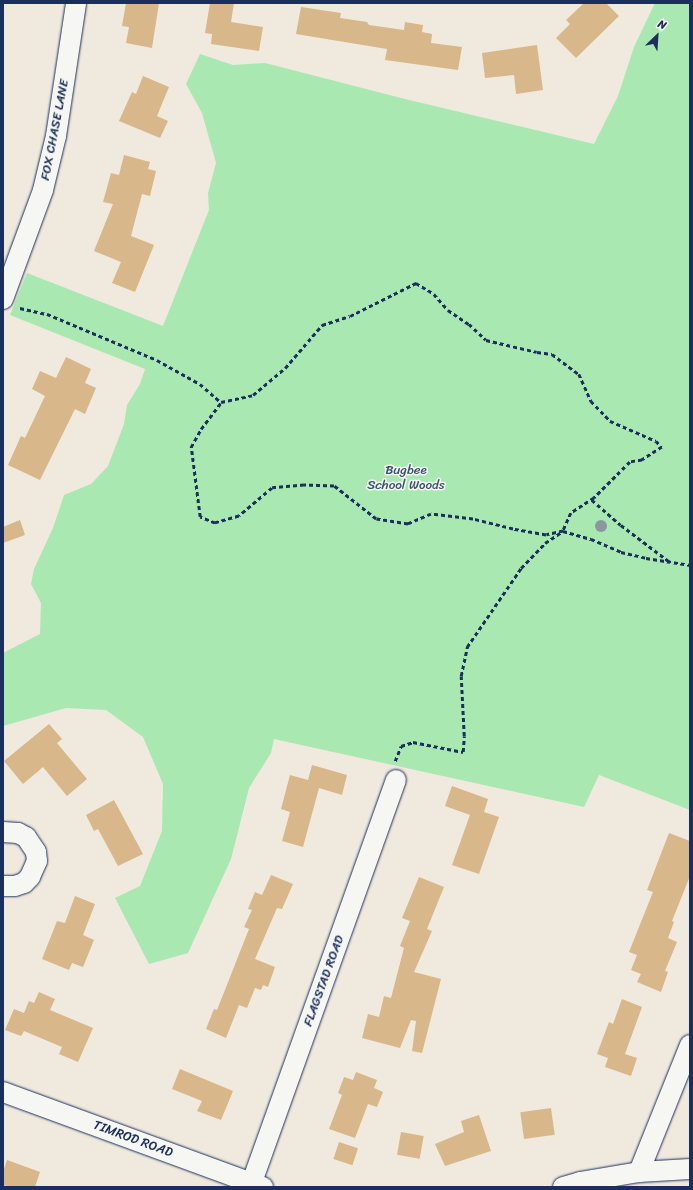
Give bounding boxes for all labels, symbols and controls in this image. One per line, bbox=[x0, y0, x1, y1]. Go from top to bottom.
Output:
text: N bbox=[655, 14, 670, 35]
north arrow bbox=[637, 16, 677, 56]
street label: FOX CHASE LANE bbox=[38, 79, 72, 181]
park label: Bugbee School Woods bbox=[367, 463, 445, 494]
street label: FLAGSTAD ROAD bbox=[300, 934, 348, 1028]
street label: TIMROD ROAD bbox=[91, 1117, 175, 1161]

